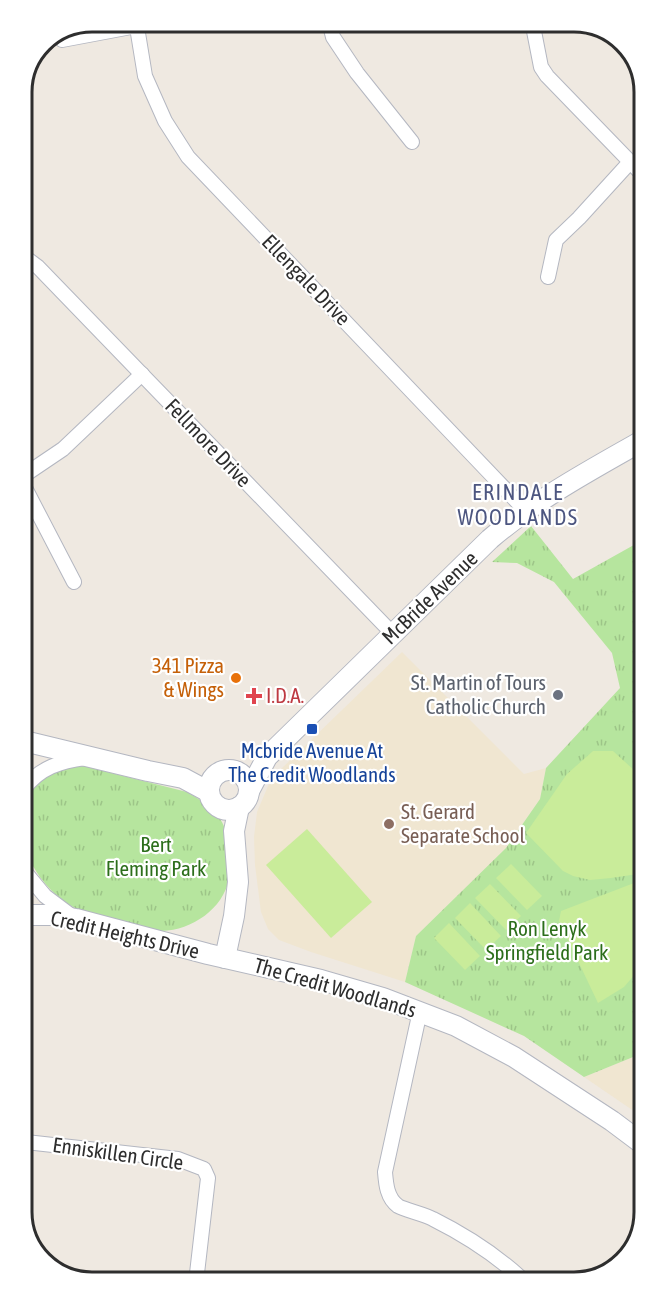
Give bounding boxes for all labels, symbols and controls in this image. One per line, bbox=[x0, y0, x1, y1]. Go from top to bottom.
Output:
street label: Ellengale Drive bbox=[258, 229, 356, 330]
street label: Fellmore Drive bbox=[161, 393, 257, 491]
district label: ERINDALE WOODLANDS bbox=[457, 479, 579, 530]
street label: McBride Avenue bbox=[377, 546, 482, 649]
place label: 341 Pizza & Wings bbox=[152, 653, 224, 701]
place label: St. Martin of Tours Catholic Church bbox=[411, 670, 546, 718]
marker: 341 Pizza & Wings bbox=[229, 671, 243, 685]
place label: I.D.A. bbox=[266, 683, 304, 707]
marker: St. Martin of Tours Catholic Church bbox=[551, 688, 565, 702]
marker: I.D.A. bbox=[247, 689, 261, 703]
marker: Mcbride Avenue At The Credit Woodlands bbox=[305, 722, 319, 736]
place label: Mcbride Avenue At The Credit Woodlands bbox=[228, 738, 396, 786]
place label: St. Gerard Separate School bbox=[401, 799, 525, 847]
marker: St. Gerard Separate School bbox=[382, 817, 396, 831]
park label: Bert Fleming Park bbox=[106, 832, 206, 880]
street label: Credit Heights Drive bbox=[49, 905, 202, 963]
park label: Ron Lenyk Springfield Park bbox=[486, 916, 608, 964]
street label: The Credit Woodlands bbox=[252, 952, 419, 1022]
street label: Enniskillen Circle bbox=[51, 1132, 185, 1174]

